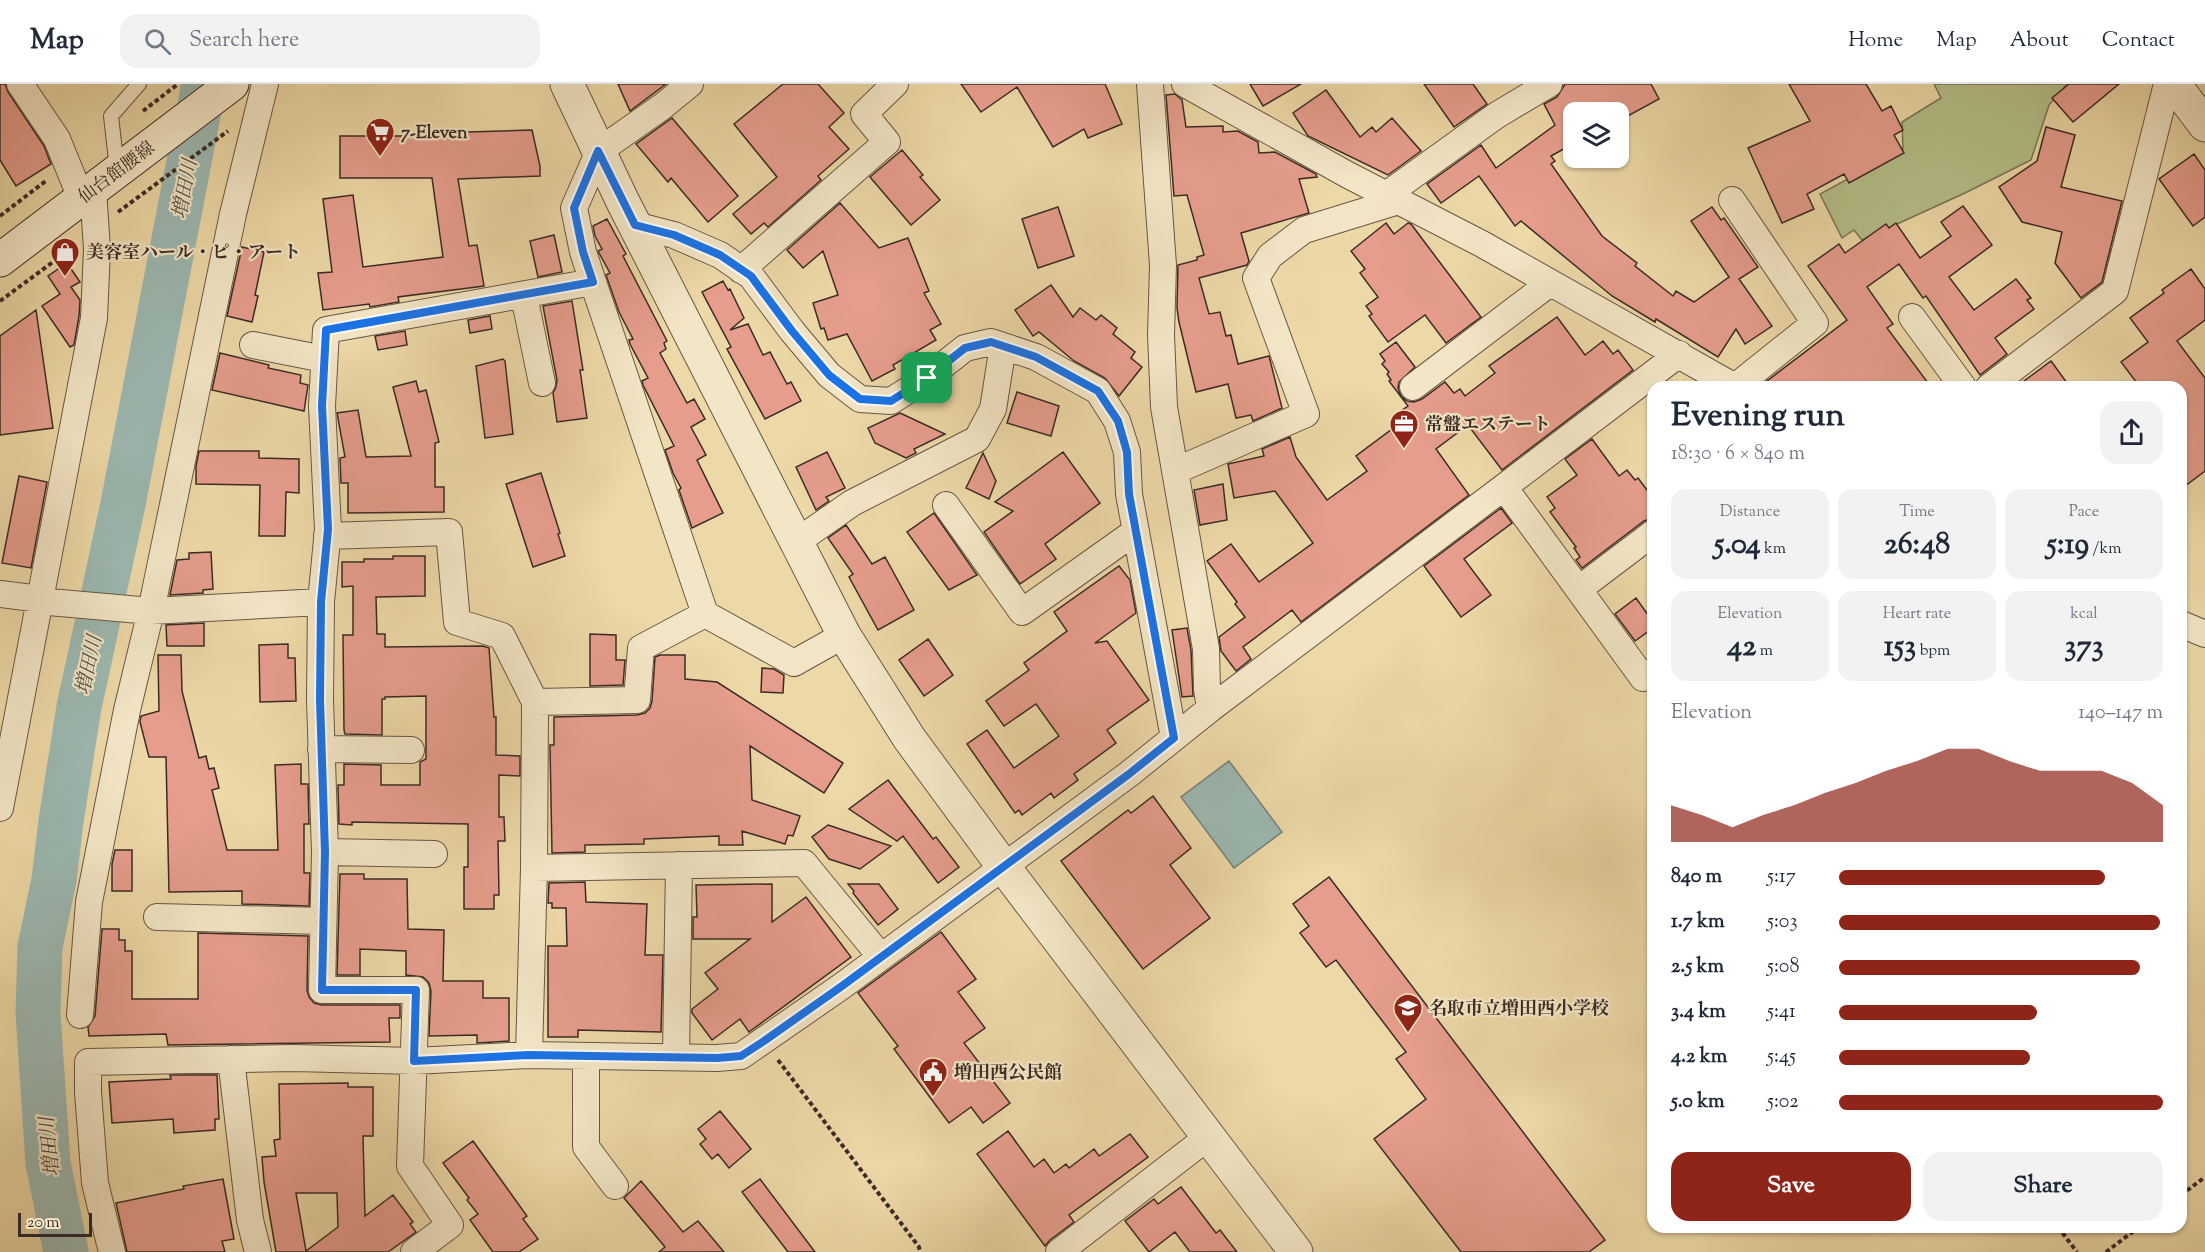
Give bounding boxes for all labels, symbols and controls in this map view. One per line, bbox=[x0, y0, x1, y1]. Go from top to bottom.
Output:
search box bbox=[120, 14, 540, 68]
text: Map bbox=[30, 21, 84, 61]
icon: search bbox=[141, 25, 174, 58]
text: Search here bbox=[189, 25, 299, 57]
text: Home bbox=[1848, 26, 1903, 56]
text: Map bbox=[1936, 26, 1977, 56]
text: About bbox=[2010, 26, 2069, 56]
text: Contact bbox=[2102, 26, 2175, 56]
map controls bbox=[1563, 102, 1629, 168]
button: layers bbox=[1563, 102, 1629, 168]
supermarket icon: 7-Eleven bbox=[364, 116, 396, 158]
place label: 7-Eleven bbox=[401, 121, 468, 147]
street label: 仙台館腰線 bbox=[73, 136, 161, 211]
water label: 増田川 bbox=[166, 155, 207, 222]
shop icon: 美容室ハール・ピ・アート bbox=[49, 236, 81, 278]
place label: 美容室ハール・ピ・アート bbox=[86, 241, 301, 267]
pin bbox=[901, 352, 952, 403]
icon: arrive bbox=[910, 361, 943, 394]
text: Evening run bbox=[1671, 393, 1845, 441]
button: share bbox=[2100, 401, 2163, 464]
office icon: 常盤エステート bbox=[1388, 408, 1420, 450]
place label: 常盤エステート bbox=[1425, 413, 1551, 439]
text: 18:30 · 6 × 840 m bbox=[1671, 440, 1805, 469]
text: Distance bbox=[1720, 501, 1780, 524]
text: Time bbox=[1899, 501, 1935, 524]
text: Pace bbox=[2069, 501, 2099, 524]
text: 5.04 bbox=[1714, 524, 1761, 567]
text: 26:48 bbox=[1884, 524, 1950, 567]
text: 5:19 bbox=[2047, 524, 2089, 567]
text: km bbox=[1761, 538, 1786, 561]
text: /km bbox=[2089, 538, 2121, 561]
text: Elevation bbox=[1718, 603, 1782, 626]
text: Heart rate bbox=[1883, 603, 1951, 626]
text: kcal bbox=[2070, 603, 2098, 626]
text: 42 bbox=[1727, 626, 1756, 669]
text: 153 bbox=[1884, 626, 1916, 669]
text: 373 bbox=[2064, 626, 2104, 669]
water label: 増田川 bbox=[70, 631, 111, 698]
text: m bbox=[1756, 640, 1773, 663]
text: bpm bbox=[1916, 640, 1950, 663]
text: Elevation bbox=[1671, 699, 1752, 728]
text: 140–147 m bbox=[2078, 699, 2163, 728]
text: 840 m bbox=[1671, 863, 1722, 892]
text: 5:17 bbox=[1767, 863, 1796, 892]
text: 1.7 km bbox=[1671, 908, 1725, 937]
text: 5:03 bbox=[1767, 908, 1798, 937]
text: 2.5 km bbox=[1671, 953, 1724, 982]
text: 5:08 bbox=[1767, 953, 1799, 982]
school or university icon: 名取市立増田西小学校 bbox=[1392, 992, 1424, 1034]
place label: 名取市立増田西小学校 bbox=[1429, 997, 1609, 1023]
text: 3.4 km bbox=[1671, 998, 1726, 1027]
text: 5:41 bbox=[1767, 998, 1796, 1027]
text: 4.2 km bbox=[1671, 1043, 1727, 1072]
text: 5:45 bbox=[1767, 1043, 1796, 1072]
public building icon: 増田西公民館 bbox=[917, 1056, 949, 1098]
place label: 増田西公民館 bbox=[954, 1061, 1062, 1087]
text: 5.0 km bbox=[1671, 1088, 1725, 1117]
text: 5:02 bbox=[1767, 1088, 1799, 1117]
water label: 増田川 bbox=[34, 1113, 69, 1178]
button: Save bbox=[1671, 1152, 1911, 1221]
button: Share bbox=[1923, 1152, 2163, 1221]
scale bar bbox=[18, 1210, 92, 1238]
text: 20 m bbox=[27, 1212, 60, 1235]

